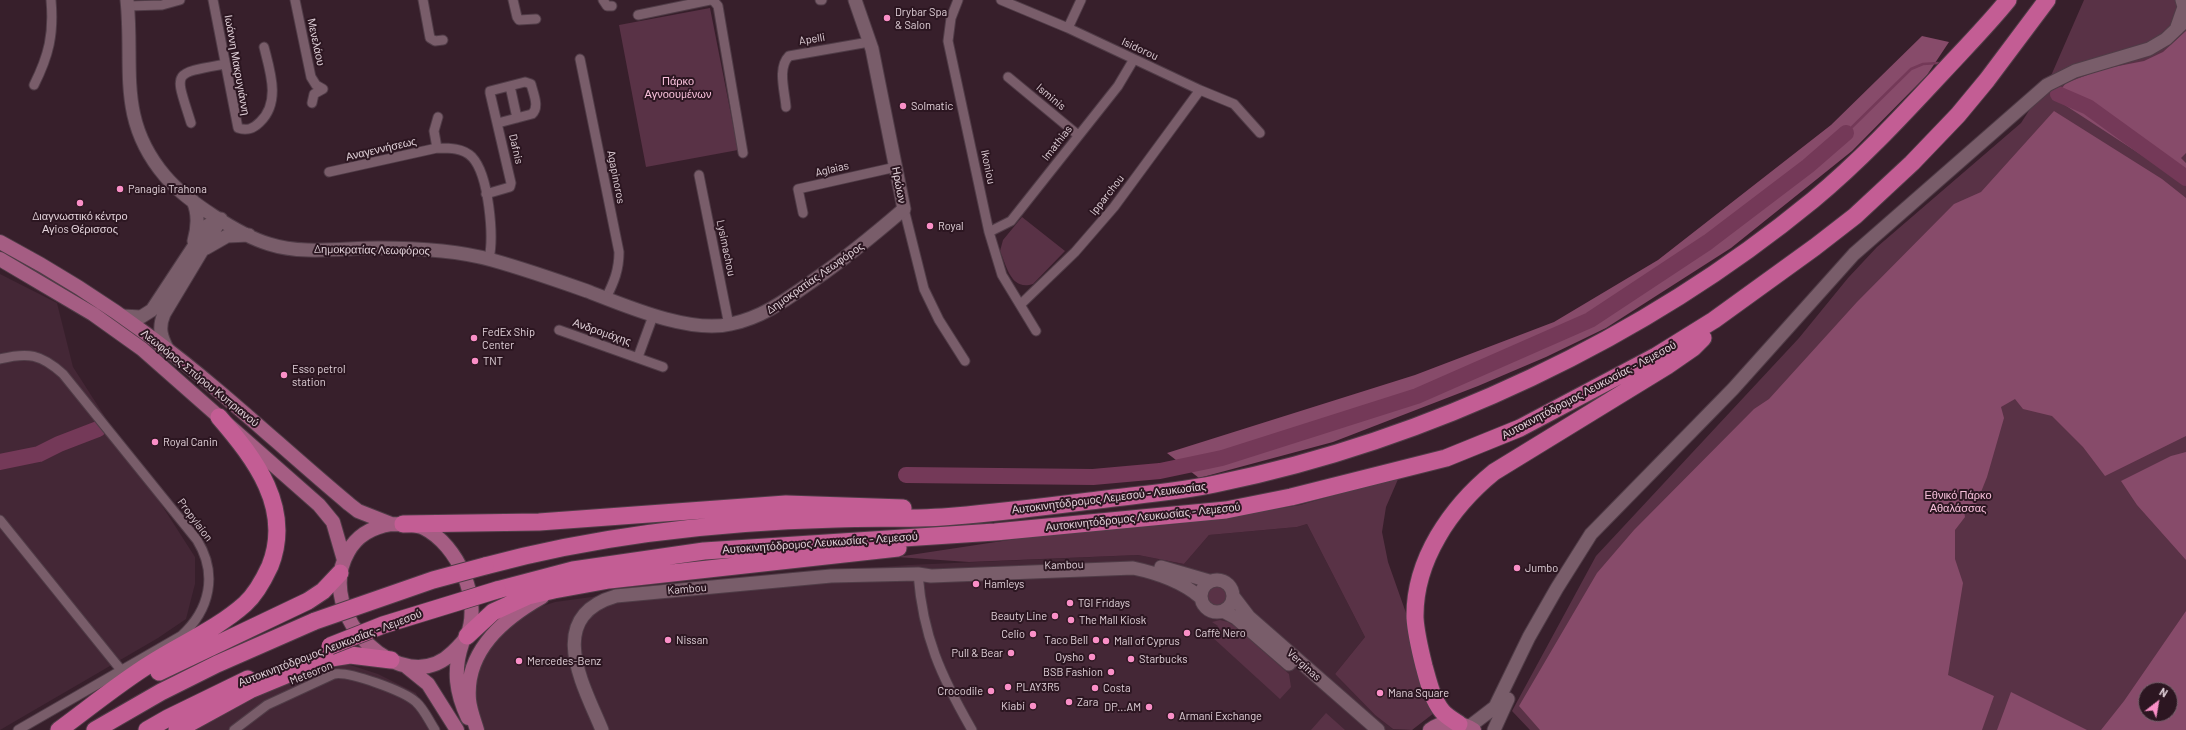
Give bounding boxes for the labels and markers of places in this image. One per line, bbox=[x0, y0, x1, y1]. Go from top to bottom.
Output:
place label: Drybar Spa & Salon bbox=[895, 5, 947, 31]
marker: Drybar Spa & Salon bbox=[882, 13, 892, 23]
place label: Solmatic bbox=[911, 99, 953, 113]
marker: Solmatic bbox=[898, 101, 908, 111]
place label: Panagia Trahona bbox=[128, 182, 207, 196]
marker: Panagia Trahona bbox=[115, 184, 125, 194]
marker: Διαγνωστικό κέντρο Αγios Θέρισσος bbox=[75, 198, 85, 208]
place label: Διαγνωστικό κέντρο Αγios Θέρισσος bbox=[32, 209, 128, 235]
place label: Royal bbox=[938, 219, 964, 233]
marker: Royal bbox=[925, 221, 935, 231]
place label: FedEx Ship Center bbox=[482, 325, 535, 351]
marker: FedEx Ship Center bbox=[469, 333, 479, 343]
place label: TNT bbox=[483, 354, 503, 368]
marker: TNT bbox=[470, 356, 480, 366]
place label: Esso petrol station bbox=[292, 362, 346, 388]
marker: Esso petrol station bbox=[279, 370, 289, 380]
place label: Royal Canin bbox=[163, 435, 218, 449]
marker: Royal Canin bbox=[150, 437, 160, 447]
place label: Jumbo bbox=[1525, 561, 1558, 575]
marker: Jumbo bbox=[1512, 563, 1522, 573]
place label: Hamleys bbox=[984, 577, 1024, 591]
marker: Hamleys bbox=[971, 579, 981, 589]
place label: TGI Fridays bbox=[1078, 596, 1130, 610]
marker: TGI Fridays bbox=[1065, 598, 1075, 608]
place label: Beauty Line bbox=[991, 609, 1047, 623]
marker: Beauty Line bbox=[1050, 611, 1060, 621]
place label: The Mall Kiosk bbox=[1079, 613, 1146, 627]
marker: The Mall Kiosk bbox=[1066, 615, 1076, 625]
place label: Caffè Nero bbox=[1195, 626, 1246, 640]
place label: Celio bbox=[1001, 627, 1025, 641]
marker: Caffè Nero bbox=[1182, 628, 1192, 638]
marker: Celio bbox=[1028, 629, 1038, 639]
place label: Nissan bbox=[676, 633, 708, 647]
place label: Taco Bell bbox=[1045, 633, 1088, 647]
place label: Mall of Cyprus bbox=[1114, 634, 1180, 648]
marker: Nissan bbox=[663, 635, 673, 645]
marker: Taco Bell bbox=[1091, 635, 1101, 645]
marker: Mall of Cyprus bbox=[1101, 636, 1111, 646]
place label: Pull & Bear bbox=[952, 646, 1003, 660]
marker: Pull & Bear bbox=[1006, 648, 1016, 658]
place label: Oysho bbox=[1055, 650, 1084, 664]
marker: Oysho bbox=[1087, 652, 1097, 662]
place label: Starbucks bbox=[1139, 652, 1187, 666]
place label: Mercedes-Benz bbox=[527, 654, 601, 668]
marker: Starbucks bbox=[1126, 654, 1136, 664]
marker: Mercedes-Benz bbox=[514, 656, 524, 666]
place label: BSB Fashion bbox=[1043, 665, 1103, 679]
marker: BSB Fashion bbox=[1106, 667, 1116, 677]
place label: PLAY3R5 bbox=[1016, 680, 1059, 694]
place label: Costa bbox=[1103, 681, 1131, 695]
marker: PLAY3R5 bbox=[1003, 682, 1013, 692]
marker: Costa bbox=[1090, 683, 1100, 693]
place label: Crocodile bbox=[937, 684, 983, 698]
marker: Crocodile bbox=[986, 686, 996, 696]
place label: Mana Square bbox=[1388, 686, 1449, 700]
marker: Mana Square bbox=[1375, 688, 1385, 698]
place label: Zara bbox=[1077, 695, 1098, 709]
marker: Zara bbox=[1064, 697, 1074, 707]
place label: Kiabi bbox=[1001, 699, 1025, 713]
place label: DP...AM bbox=[1104, 700, 1141, 714]
marker: Kiabi bbox=[1028, 701, 1038, 711]
marker: DP...AM bbox=[1144, 702, 1154, 712]
place label: Armani Exchange bbox=[1179, 709, 1262, 723]
marker: Armani Exchange bbox=[1166, 711, 1176, 721]

